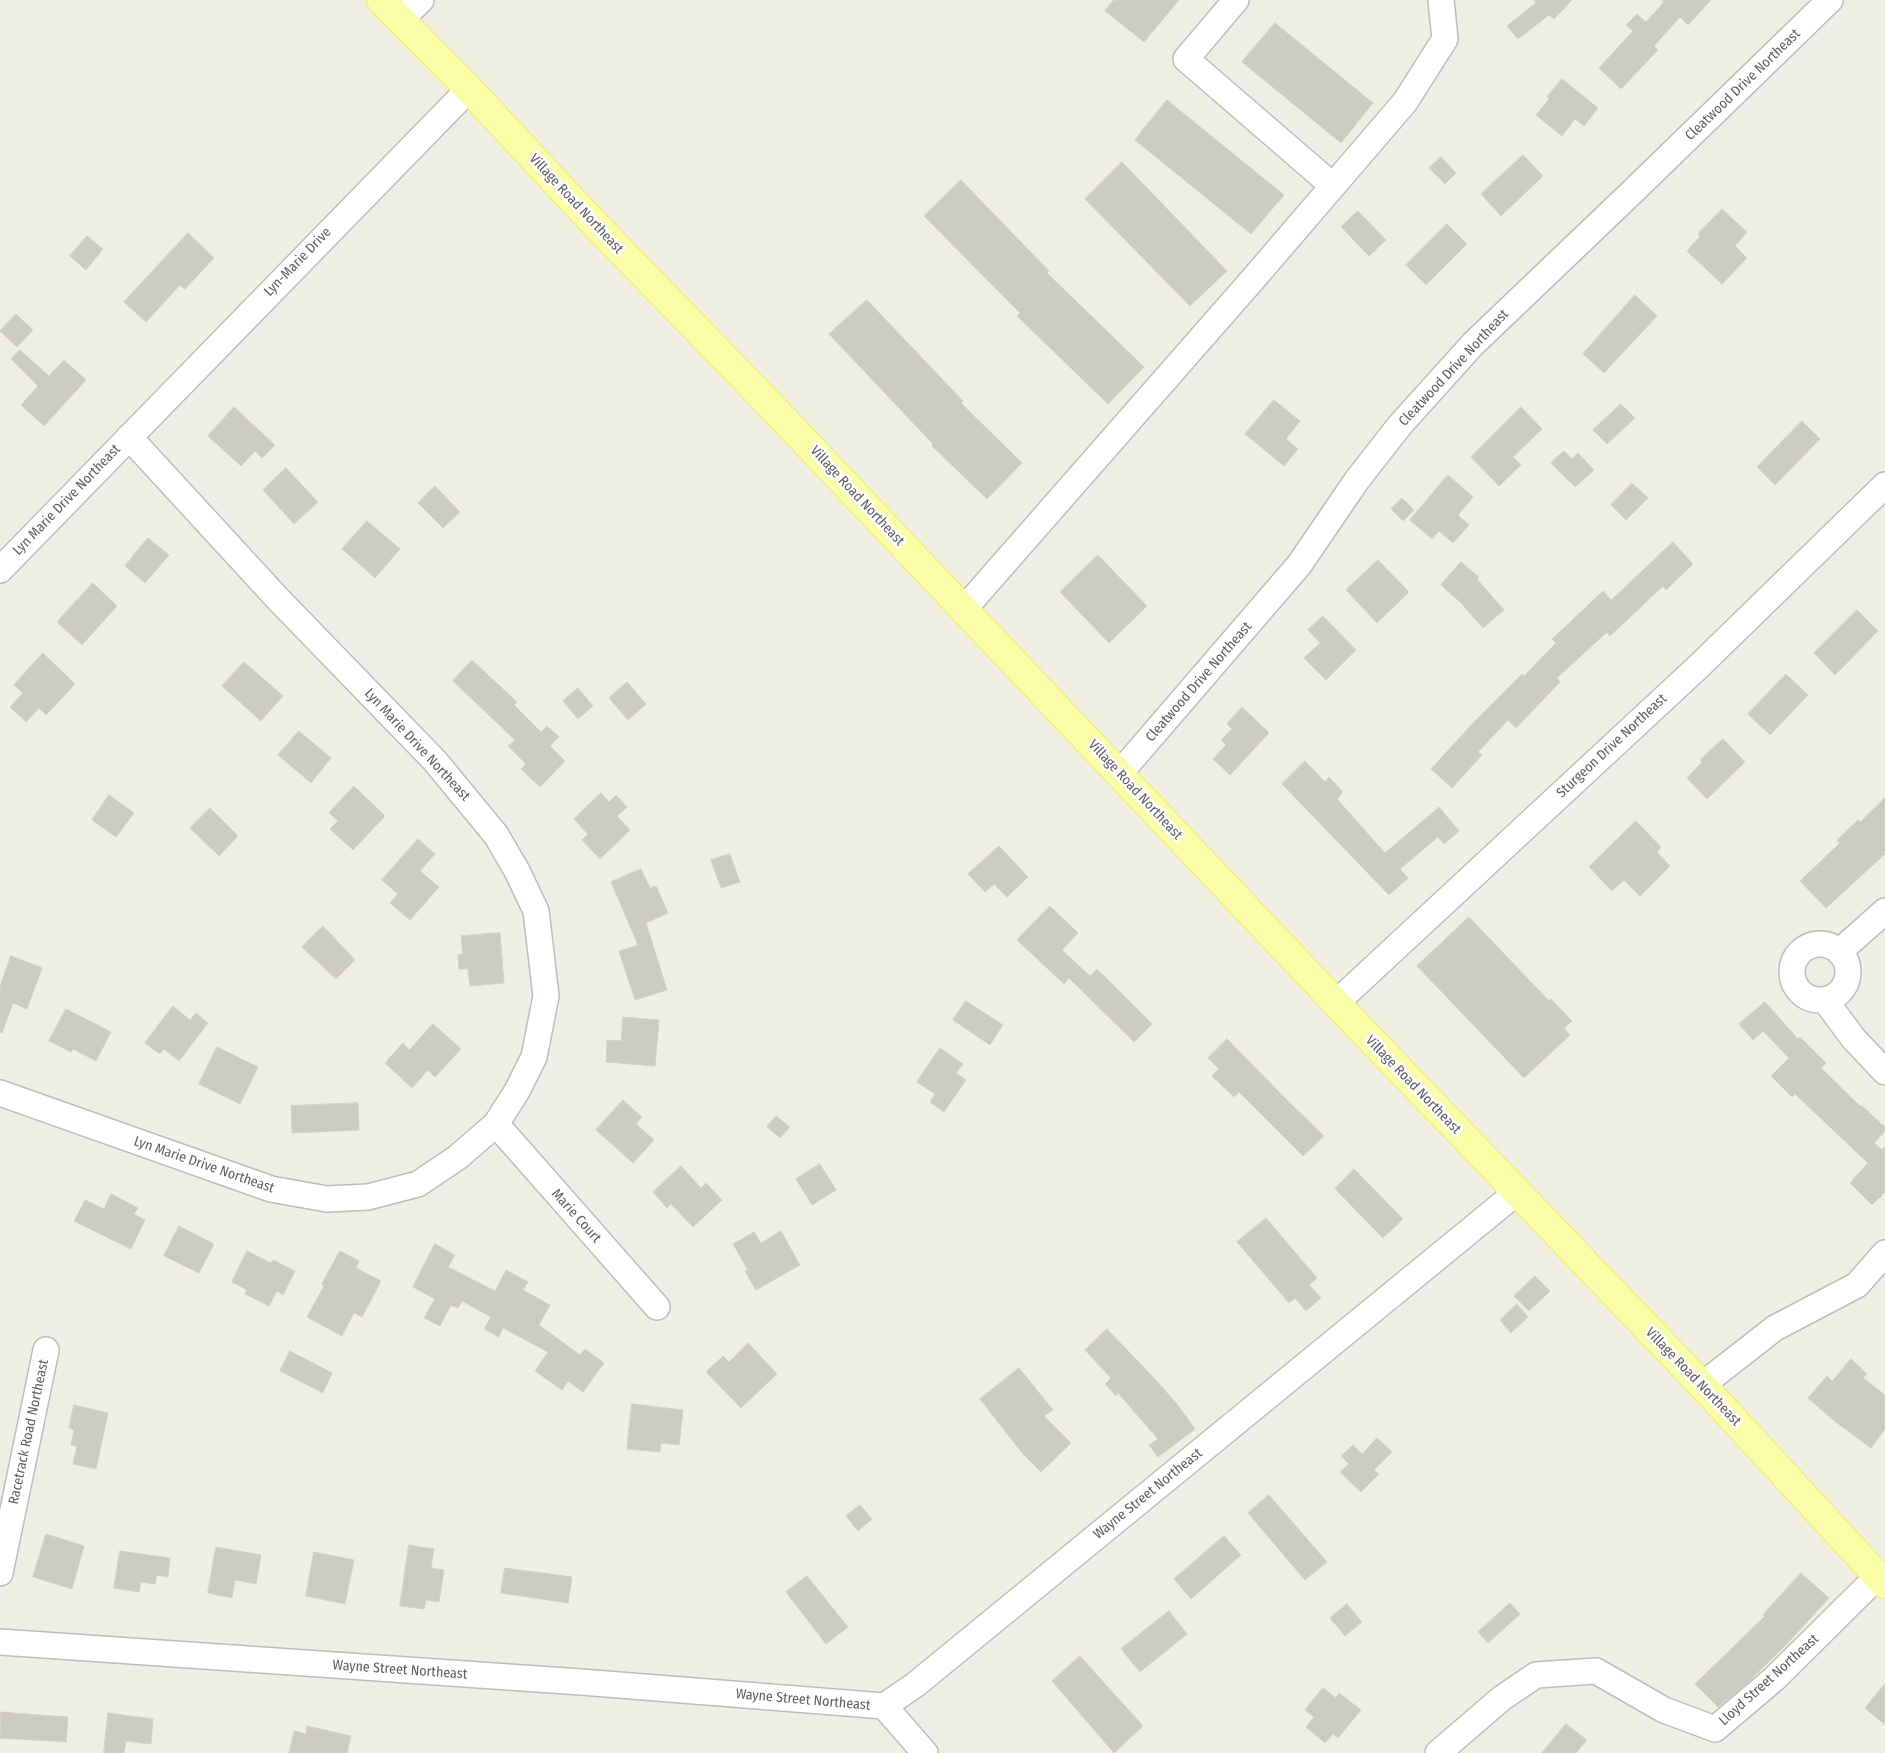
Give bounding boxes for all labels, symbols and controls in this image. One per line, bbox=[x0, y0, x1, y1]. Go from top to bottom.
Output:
street label: Cleatwood Drive Northeast bbox=[1682, 26, 1804, 144]
street label: Village Road Northeast bbox=[525, 151, 627, 257]
street label: Lyn-Marie Drive bbox=[261, 224, 335, 300]
street label: Cleatwood Drive Northeast bbox=[1396, 306, 1512, 430]
street label: Lyn Marie Drive Northeast bbox=[10, 441, 124, 559]
street label: Village Road Northeast bbox=[806, 443, 908, 549]
street label: Cleatwood Drive Northeast bbox=[1142, 619, 1256, 745]
street label: Lyn Marie Drive Northeast bbox=[361, 685, 473, 805]
street label: Sturgeon Drive Northeast bbox=[1553, 691, 1671, 801]
street label: Village Road Northeast bbox=[1084, 737, 1186, 843]
street label: Village Road Northeast bbox=[1362, 1032, 1464, 1138]
street label: Lyn Marie Drive Northeast bbox=[132, 1133, 276, 1197]
street label: Marie Court bbox=[548, 1186, 604, 1246]
street label: Village Road Northeast bbox=[1642, 1324, 1744, 1430]
street label: Racetrack Road Northeast bbox=[5, 1358, 53, 1506]
street label: Wayne Street Northeast bbox=[1090, 1445, 1206, 1543]
street label: Lloyd Street Northeast bbox=[1716, 1631, 1822, 1729]
street label: Wayne Street Northeast bbox=[332, 1657, 468, 1683]
street label: Wayne Street Northeast bbox=[735, 1686, 871, 1714]

